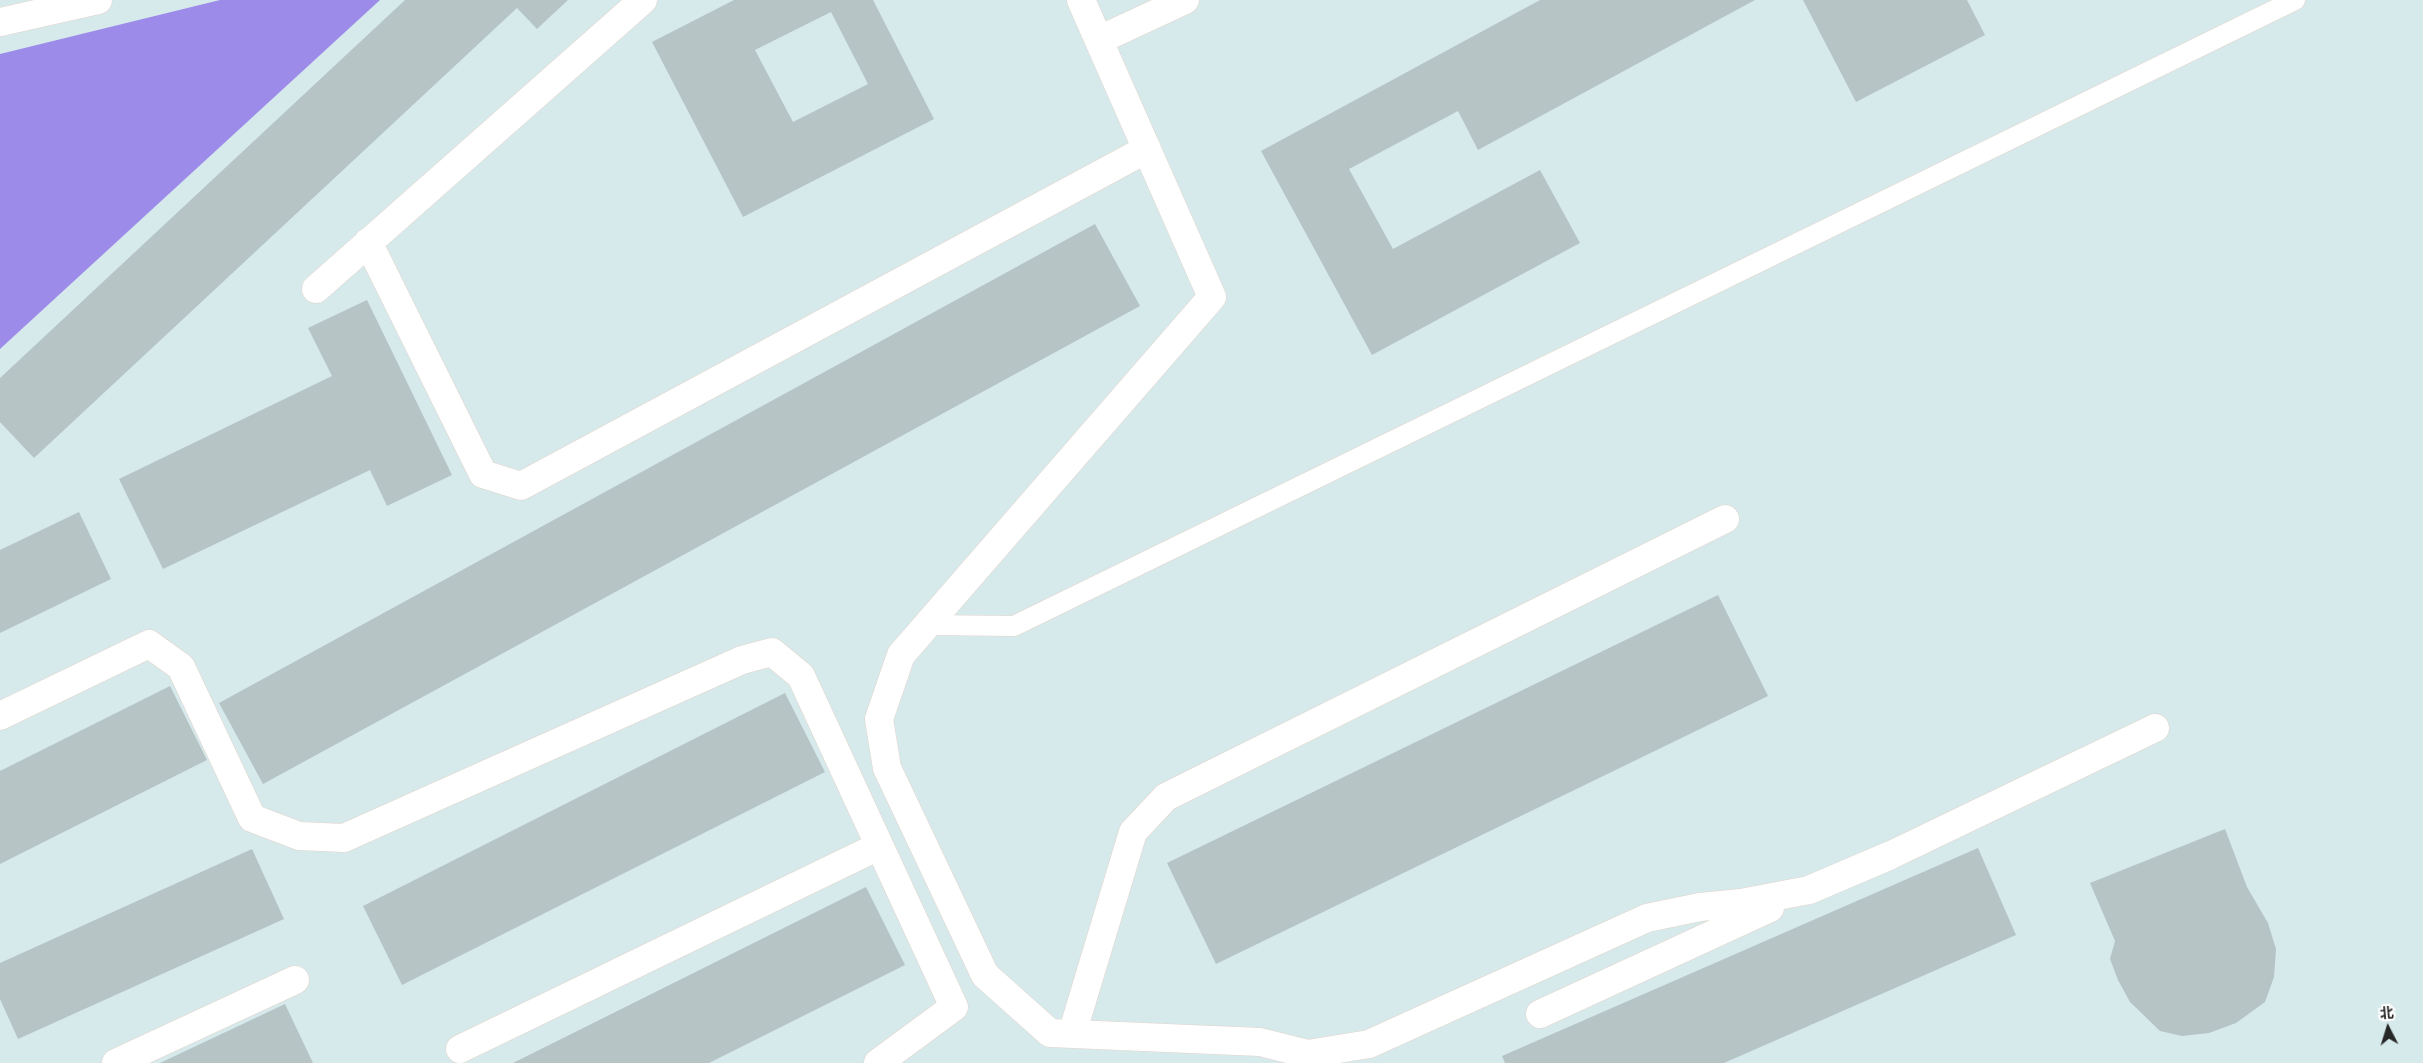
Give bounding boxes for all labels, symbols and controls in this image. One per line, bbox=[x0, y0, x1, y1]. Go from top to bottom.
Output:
text: 北 bbox=[2379, 1002, 2394, 1023]
north arrow bbox=[2363, 1003, 2413, 1053]

